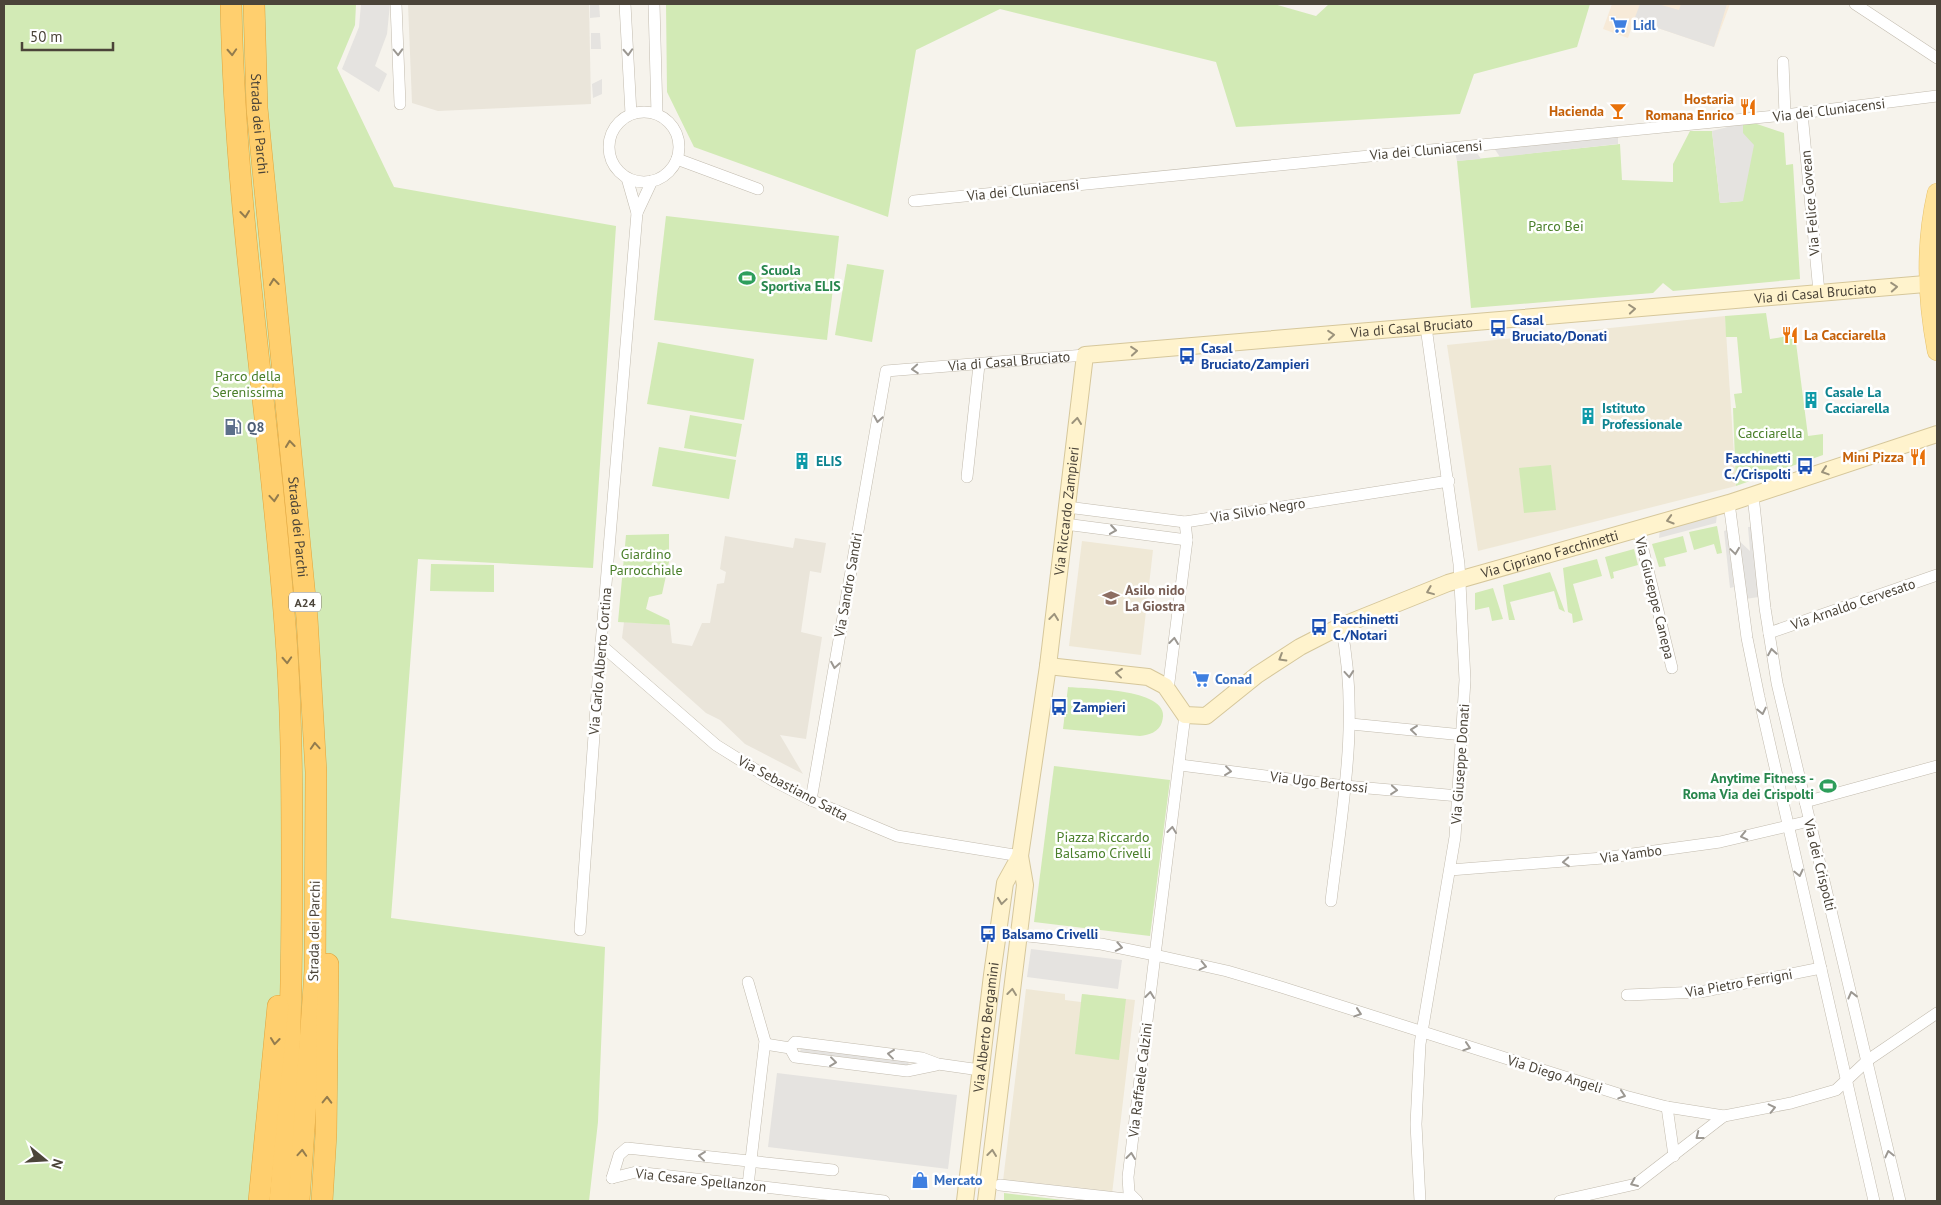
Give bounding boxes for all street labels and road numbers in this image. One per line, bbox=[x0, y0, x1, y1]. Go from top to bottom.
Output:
street label: Strada dei Parchi bbox=[247, 73, 272, 175]
street label: Via dei Cluniacensi bbox=[1771, 94, 1886, 126]
street label: Via dei Cluniacensi bbox=[1368, 136, 1483, 164]
street label: Via Felice Govean bbox=[1796, 150, 1824, 257]
street label: Via dei Cluniacensi bbox=[965, 175, 1080, 205]
street label: Via di Casal Bruciato bbox=[1753, 279, 1877, 307]
street label: Via di Casal Bruciato bbox=[1349, 313, 1474, 342]
street label: Via di Casal Bruciato bbox=[946, 347, 1071, 375]
street label: Via Riccardo Zampieri bbox=[1050, 445, 1083, 577]
street label: Strada dei Parchi bbox=[284, 476, 312, 578]
street label: Via Silvio Negro bbox=[1208, 494, 1307, 527]
street label: Via Cipriano Facchinetti bbox=[1478, 526, 1621, 582]
street label: Via Sandro Sandri bbox=[830, 531, 866, 640]
street label: Via Giuseppe Canepa bbox=[1631, 534, 1679, 661]
street label: Via Arnaldo Cervesato bbox=[1787, 574, 1918, 634]
street label: Via Carlo Alberto Cortina bbox=[584, 586, 615, 736]
road number: A24 bbox=[289, 592, 321, 612]
street label: Via Giuseppe Donati bbox=[1447, 703, 1473, 826]
street label: Via Sebastiano Satta bbox=[734, 751, 851, 825]
street label: Via Ugo Bertossi bbox=[1268, 767, 1369, 797]
street label: Via dei Crispolti bbox=[1800, 816, 1840, 913]
street label: Via Yambo bbox=[1598, 841, 1663, 867]
street label: Strada dei Parchi bbox=[304, 880, 324, 982]
street label: Via Alberto Bergamini bbox=[969, 961, 1003, 1094]
street label: Via Pietro Ferrigni bbox=[1683, 965, 1794, 1001]
street label: Via Raffaele Calzini bbox=[1124, 1022, 1156, 1139]
street label: Via Diego Angeli bbox=[1504, 1051, 1605, 1097]
street label: Via Cesare Spellanzon bbox=[634, 1164, 767, 1196]

